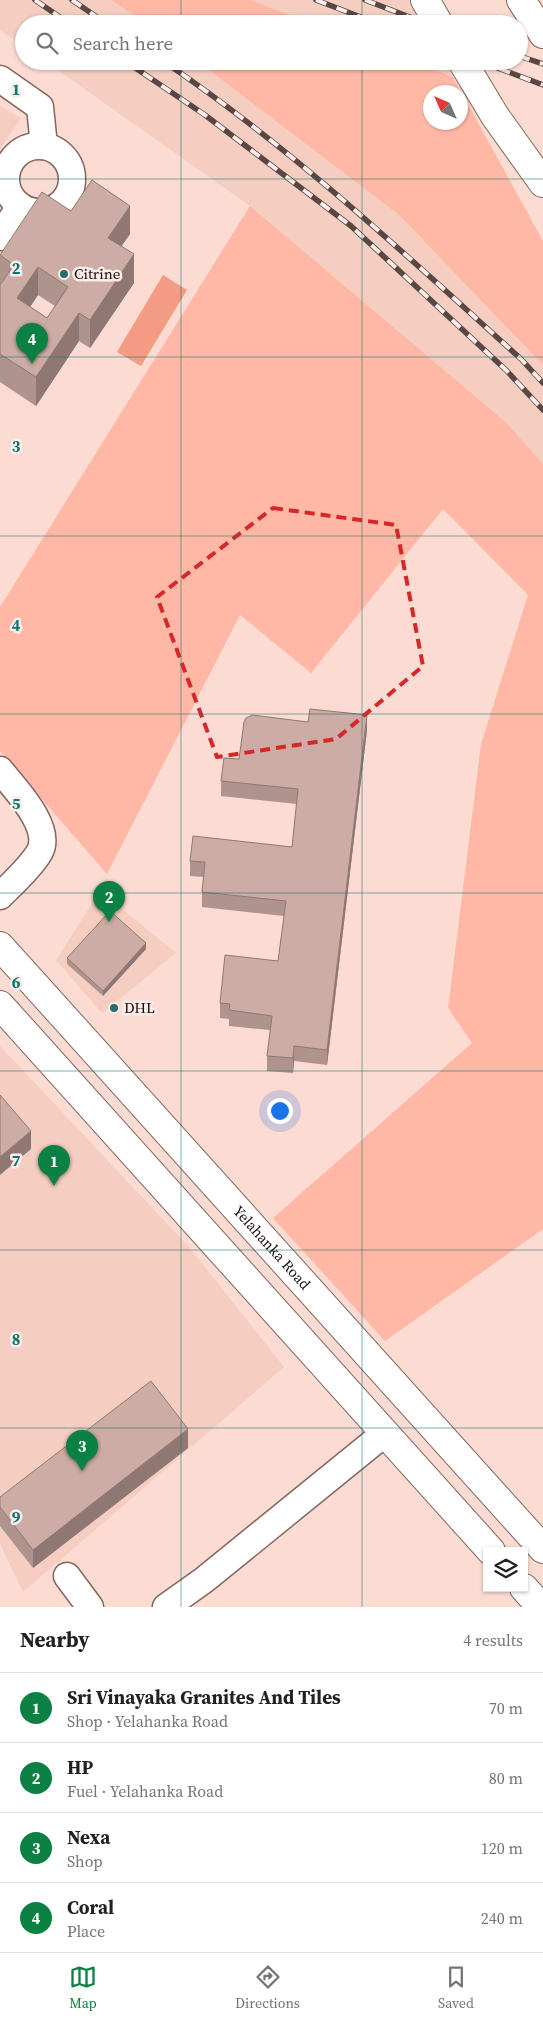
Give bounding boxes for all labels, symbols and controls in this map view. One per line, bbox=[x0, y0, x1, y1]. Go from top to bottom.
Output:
search box bbox=[15, 15, 528, 70]
icon: search bbox=[33, 29, 61, 57]
text: Search here bbox=[73, 30, 173, 56]
text: 1 bbox=[12, 78, 20, 100]
north arrow bbox=[423, 85, 468, 130]
text: 2 bbox=[12, 257, 21, 279]
place label: Citrine bbox=[74, 263, 121, 284]
marker: Citrine bbox=[58, 268, 70, 280]
pin: 4 bbox=[16, 323, 48, 364]
text: 3 bbox=[12, 435, 21, 457]
text: 4 bbox=[12, 614, 21, 636]
text: 5 bbox=[12, 792, 21, 814]
pin: 2 bbox=[93, 881, 125, 922]
text: 6 bbox=[12, 971, 21, 993]
place label: DHL bbox=[124, 997, 155, 1018]
marker: DHL bbox=[108, 1002, 120, 1014]
your location bbox=[267, 1098, 293, 1124]
pin: 1 bbox=[38, 1145, 70, 1186]
text: 7 bbox=[12, 1149, 21, 1171]
street label: Yelahanka Road bbox=[229, 1201, 316, 1294]
text: 8 bbox=[12, 1328, 20, 1350]
pin: 3 bbox=[66, 1430, 98, 1471]
text: 9 bbox=[12, 1506, 21, 1528]
map controls bbox=[483, 1547, 528, 1592]
button: layers bbox=[483, 1547, 528, 1592]
text: Nearby bbox=[20, 1625, 90, 1654]
text: 4 results bbox=[463, 1629, 523, 1651]
text: Sri Vinayaka Granites And Tiles bbox=[67, 1684, 341, 1710]
text: 1 bbox=[32, 1697, 40, 1719]
text: 70 m bbox=[489, 1697, 523, 1719]
text: Shop · Yelahanka Road bbox=[67, 1710, 228, 1732]
text: HP bbox=[67, 1754, 93, 1780]
text: 2 bbox=[32, 1767, 40, 1789]
text: 80 m bbox=[489, 1767, 523, 1789]
text: Fuel · Yelahanka Road bbox=[67, 1780, 223, 1802]
text: Nexa bbox=[67, 1824, 110, 1850]
text: 3 bbox=[32, 1837, 40, 1859]
text: 120 m bbox=[481, 1837, 523, 1859]
text: Shop bbox=[67, 1850, 103, 1872]
text: Coral bbox=[67, 1894, 114, 1920]
text: 4 bbox=[32, 1907, 40, 1929]
text: 240 m bbox=[481, 1907, 523, 1929]
text: Place bbox=[67, 1920, 105, 1942]
tab: Map bbox=[69, 1963, 97, 2013]
tab: Directions bbox=[235, 1963, 300, 2013]
tab: Saved bbox=[438, 1963, 474, 2013]

